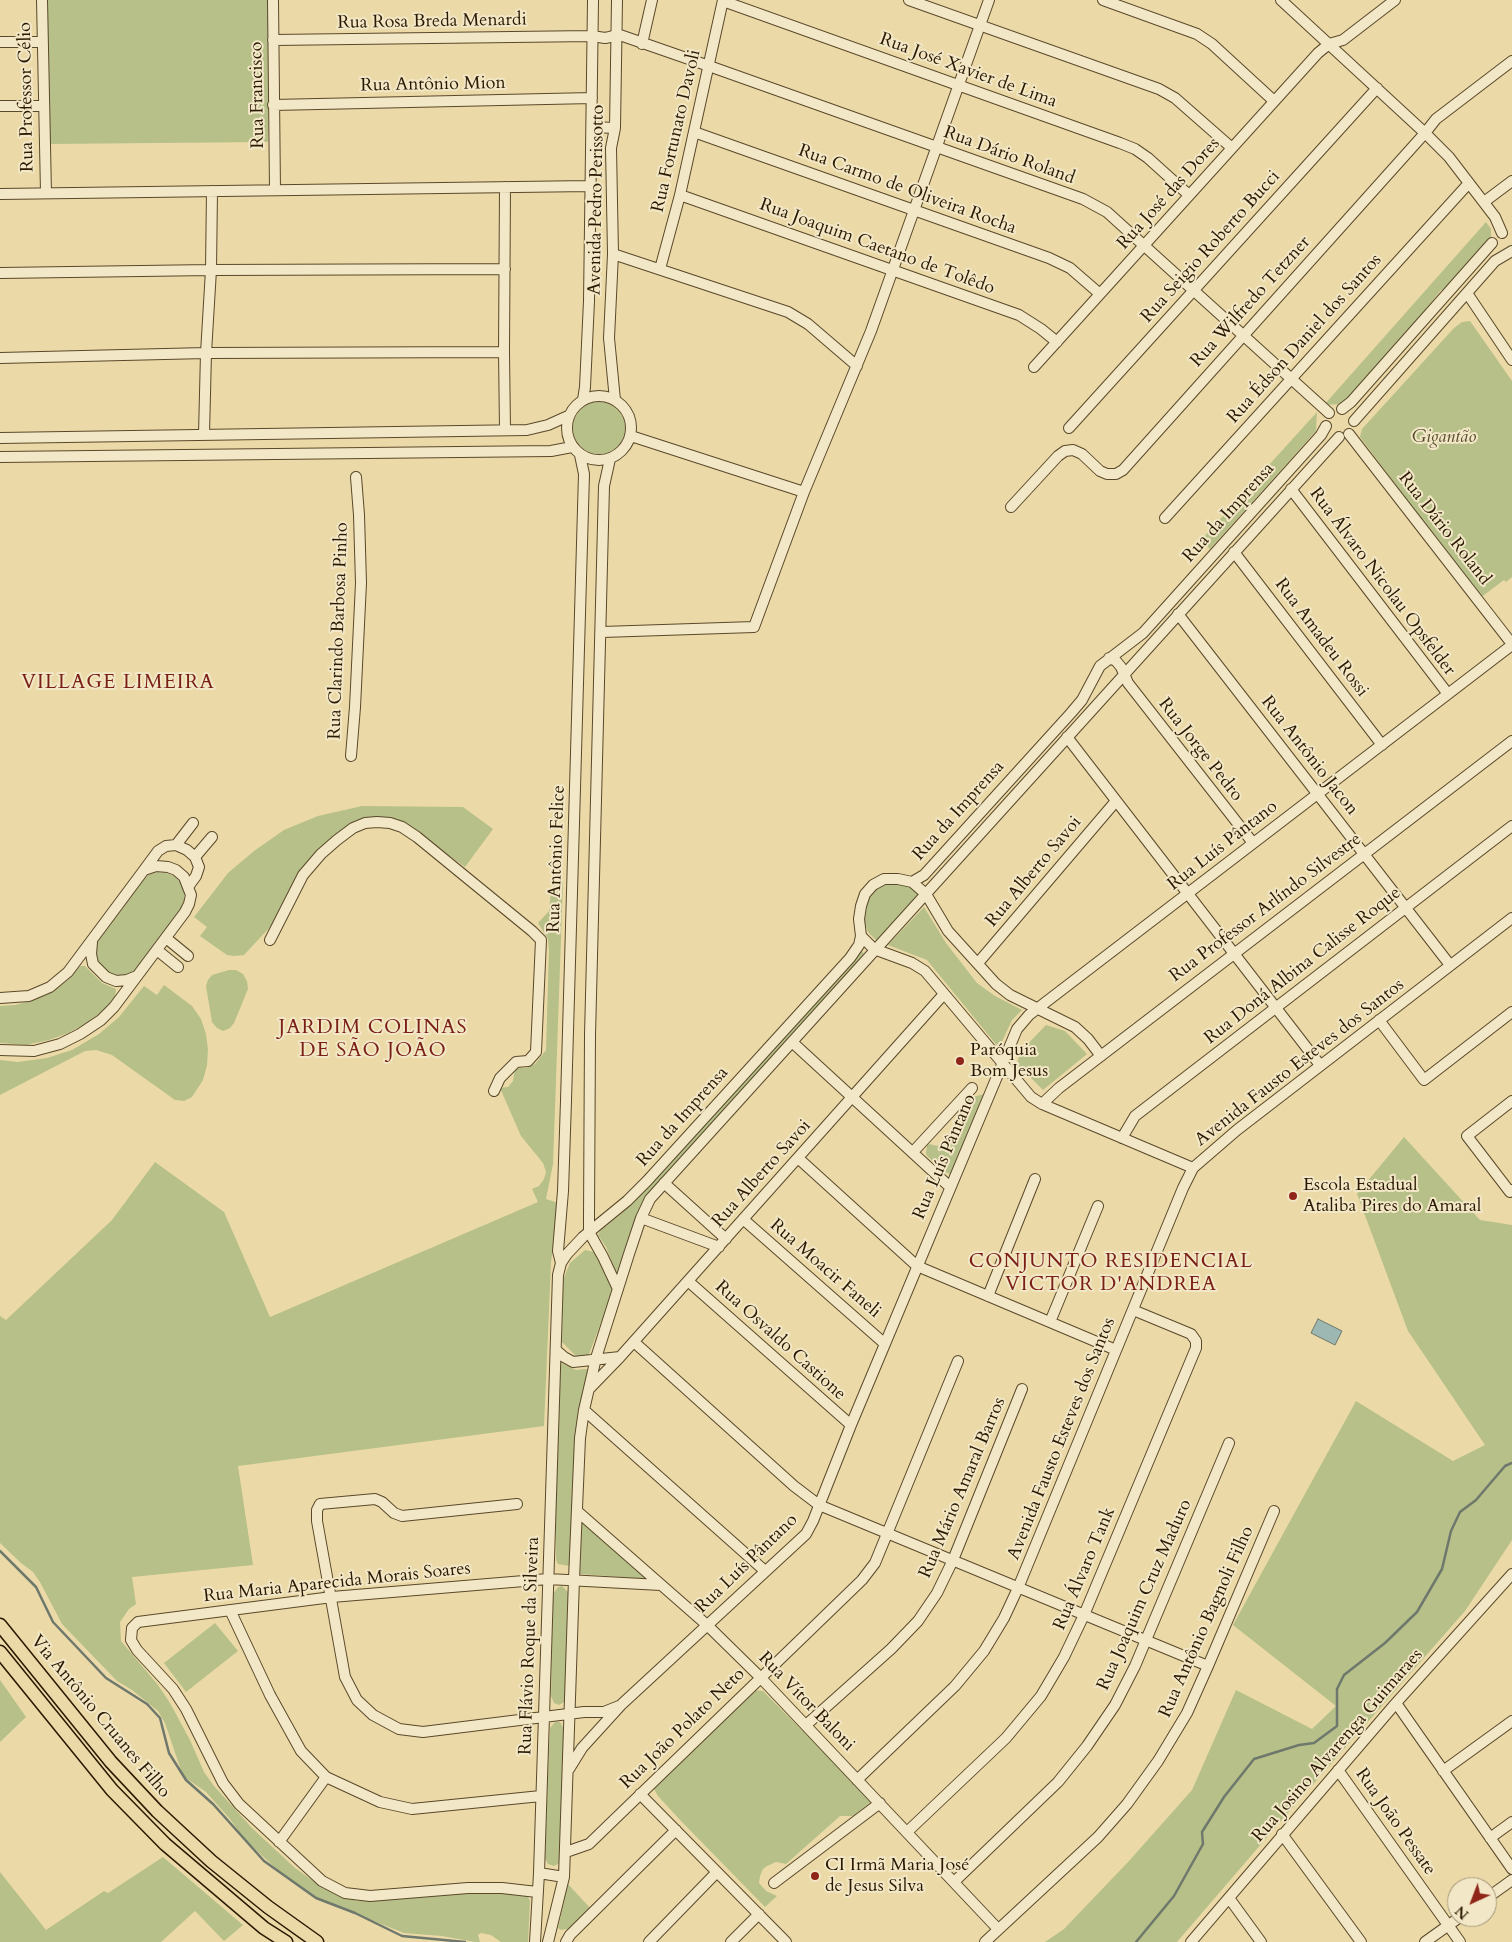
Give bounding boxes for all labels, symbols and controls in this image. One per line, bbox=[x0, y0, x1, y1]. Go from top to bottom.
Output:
street label: Rua Rosa Breda Menardi bbox=[337, 10, 527, 34]
street label: Rua Professor Célio bbox=[15, 22, 39, 172]
street label: Rua José Xavier de Lima bbox=[876, 29, 1060, 113]
street label: Rua Francisco bbox=[246, 41, 270, 149]
street label: Rua Fortunato Davoli bbox=[648, 48, 706, 214]
street label: Rua Antônio Mion bbox=[360, 73, 506, 97]
street label: Avenida Pedro Perissotto bbox=[585, 105, 609, 295]
street label: Rua Dário Roland bbox=[941, 122, 1077, 190]
street label: Rua José das Dores bbox=[1113, 134, 1225, 254]
street label: Rua Carmo de Oliveira Rocha bbox=[795, 140, 1019, 240]
street label: Rua Seigio Roberto Bucci bbox=[1137, 166, 1285, 328]
street label: Rua Joaquim Caetano de Tolêdo bbox=[756, 194, 998, 300]
street label: Rua Wilfredo Tetzner bbox=[1186, 232, 1316, 372]
street label: Rua Édson Daniel dos Santos bbox=[1223, 250, 1387, 428]
park label: Gigantão bbox=[1412, 427, 1476, 449]
street label: Rua da Imprensa bbox=[1179, 459, 1279, 567]
street label: Rua Dário Roland bbox=[1393, 468, 1495, 590]
street label: Rua Álvaro Nicolau Opsfelder bbox=[1304, 484, 1460, 680]
street label: Rua Clarindo Barbosa Pinho bbox=[324, 522, 354, 740]
street label: Rua Amadeu Rossi bbox=[1269, 575, 1373, 701]
district label: VILLAGE LIMEIRA bbox=[19, 671, 217, 695]
street label: Rua Antônio Jacon bbox=[1256, 692, 1362, 820]
street label: Rua Jorge Pedro bbox=[1153, 694, 1247, 806]
street label: Rua da Imprensa bbox=[909, 757, 1009, 865]
street label: Rua Antônio Felice bbox=[544, 785, 570, 933]
street label: Rua Luís Pântano bbox=[1164, 796, 1282, 896]
street label: Rua Alberto Savoi bbox=[981, 812, 1087, 932]
street label: Rua Professor Arlíndo Silvestre bbox=[1166, 829, 1366, 987]
street label: Rua Doná Albina Calisse Roque bbox=[1201, 883, 1405, 1049]
street label: Avenida Fausto Esteves dos Santos bbox=[1191, 975, 1409, 1151]
district label: JARDIM COLINAS DE SÃO JOÃO bbox=[277, 1016, 469, 1063]
place label: Paróquia Bom Jesus bbox=[970, 1040, 1048, 1082]
marker: Paróquia Bom Jesus bbox=[954, 1055, 966, 1067]
street label: Rua da Imprensa bbox=[633, 1063, 733, 1171]
street label: Rua Luís Pântano bbox=[909, 1091, 981, 1223]
street label: Rua Alberto Savoi bbox=[708, 1116, 816, 1232]
place label: Escola Estadual Ataliba Pires do Amaral bbox=[1303, 1175, 1481, 1218]
marker: Escola Estadual Ataliba Pires do Amaral bbox=[1287, 1190, 1299, 1202]
street label: Rua Moacir Faneli bbox=[765, 1215, 885, 1323]
district label: CONJUNTO RESIDENCIAL VICTOR D'ANDREA bbox=[966, 1250, 1256, 1297]
street label: Rua Osvaldo Castione bbox=[710, 1277, 850, 1405]
street label: Avenida Fausto Esteves dos Santos bbox=[1003, 1315, 1121, 1563]
street label: Rua Mário Amaral Barros bbox=[915, 1394, 1011, 1582]
street label: Rua Joaquim Cruz Maduro bbox=[1093, 1496, 1197, 1694]
street label: Rua Álvaro Tank bbox=[1049, 1504, 1121, 1634]
street label: Rua Luís Pântano bbox=[691, 1510, 803, 1618]
street label: Rua Antônio Bagnoli Filho bbox=[1155, 1523, 1259, 1721]
street label: Rua Flávio Roque da Silveira bbox=[515, 1536, 545, 1756]
street label: Rua Maria Aparecida Morais Soares bbox=[202, 1558, 472, 1608]
street label: Via Antônio Cruanes Filho bbox=[26, 1631, 174, 1803]
street label: Rua Josino Alvarenga Guimaraes bbox=[1248, 1645, 1428, 1847]
street label: Rua Vítor Baloni bbox=[753, 1648, 859, 1756]
street label: Rua João Polato Neto bbox=[616, 1664, 750, 1794]
street label: Rua João Pessate bbox=[1350, 1764, 1440, 1880]
place label: CI Irmã Maria José de Jesus Silva bbox=[825, 1855, 969, 1898]
marker: CI Irmã Maria José de Jesus Silva bbox=[809, 1870, 821, 1882]
north arrow bbox=[1447, 1877, 1497, 1927]
text: N bbox=[1451, 1902, 1473, 1924]

